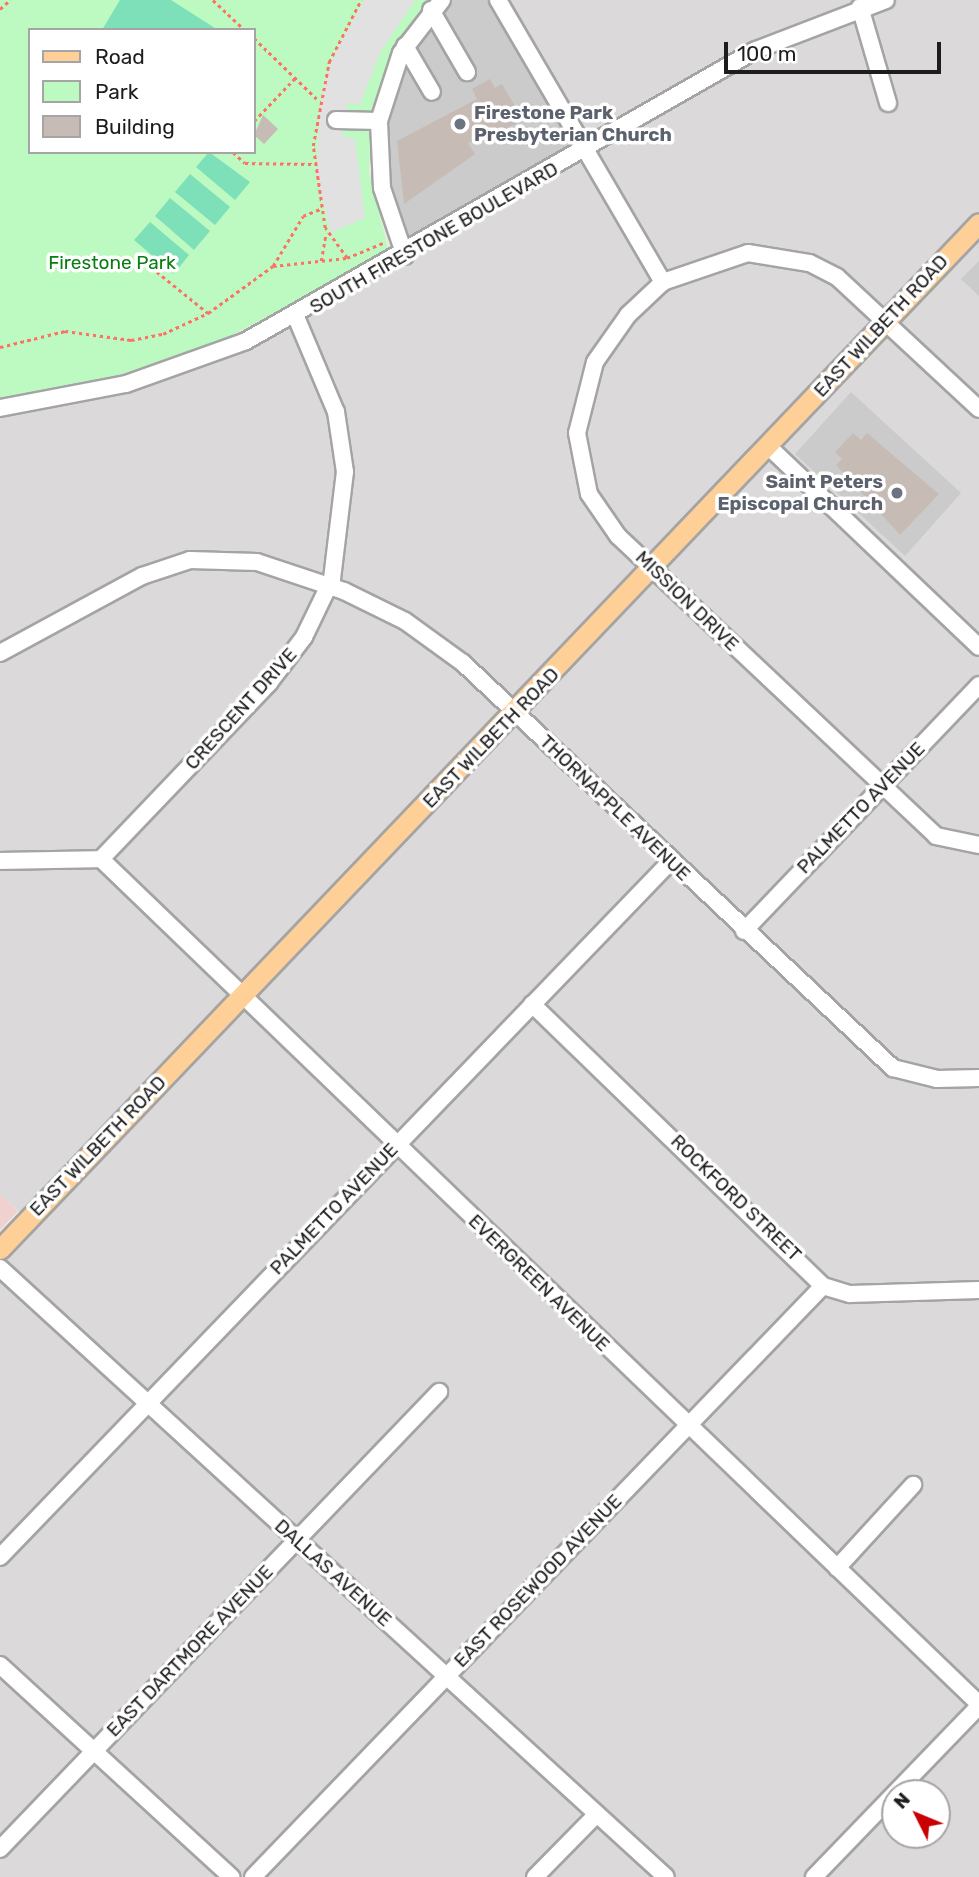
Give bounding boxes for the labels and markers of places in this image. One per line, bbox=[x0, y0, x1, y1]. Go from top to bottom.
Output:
place label: Firestone Park Presbyterian Church bbox=[474, 102, 672, 146]
marker: Firestone Park Presbyterian Church bbox=[452, 116, 468, 132]
place label: Saint Peters Episcopal Church bbox=[717, 471, 883, 515]
marker: Saint Peters Episcopal Church bbox=[889, 485, 905, 501]

